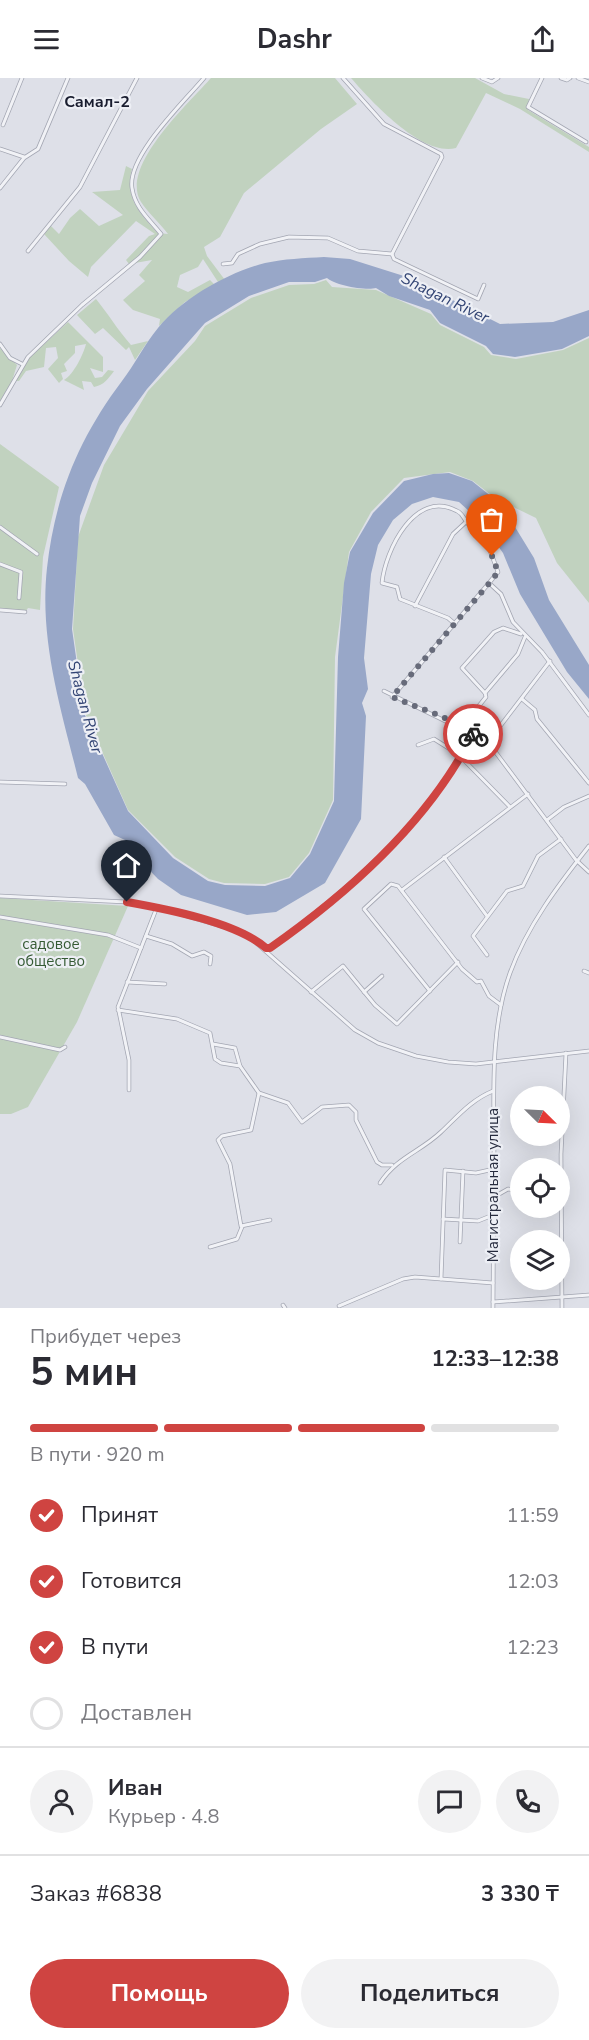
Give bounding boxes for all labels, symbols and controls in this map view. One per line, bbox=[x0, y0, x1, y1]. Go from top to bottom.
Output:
text: Dashr bbox=[257, 21, 332, 58]
icon: menu bbox=[30, 23, 63, 56]
icon: share bbox=[526, 23, 559, 56]
district label: Самал-2 bbox=[64, 91, 130, 113]
water label: Shagan River bbox=[397, 267, 494, 329]
pin bbox=[466, 494, 517, 556]
icon: bag bbox=[475, 503, 508, 536]
water label: Shagan River bbox=[62, 658, 108, 757]
courier bbox=[443, 704, 503, 764]
icon: bike bbox=[457, 718, 490, 751]
pin bbox=[101, 840, 152, 902]
icon: home bbox=[110, 849, 143, 882]
park label: садовое общество bbox=[17, 934, 85, 971]
north arrow bbox=[510, 1086, 570, 1146]
map controls bbox=[510, 1086, 570, 1290]
street label: Магистральная улица bbox=[483, 1108, 503, 1262]
button: locate bbox=[510, 1158, 570, 1218]
button: layers bbox=[510, 1230, 570, 1290]
text: Прибудет через bbox=[30, 1323, 181, 1350]
text: 12:33–12:38 bbox=[431, 1344, 559, 1374]
text: 5 мин bbox=[30, 1346, 138, 1399]
text: В пути · 920 m bbox=[30, 1441, 165, 1468]
icon: check bbox=[30, 1499, 63, 1532]
text: Принят bbox=[81, 1500, 158, 1530]
text: 11:59 bbox=[506, 1502, 559, 1529]
icon: check bbox=[30, 1565, 63, 1598]
text: Готовится bbox=[81, 1566, 182, 1596]
text: 12:03 bbox=[506, 1568, 559, 1595]
icon: check bbox=[30, 1631, 63, 1664]
text: В пути bbox=[81, 1632, 149, 1662]
text: 12:23 bbox=[506, 1634, 559, 1661]
text: Доставлен bbox=[81, 1698, 192, 1728]
button: person bbox=[30, 1770, 93, 1833]
button: chat bbox=[418, 1770, 481, 1833]
button: phone bbox=[496, 1770, 559, 1833]
text: Иван bbox=[108, 1773, 163, 1803]
text: Курьер · 4.8 bbox=[108, 1803, 220, 1830]
text: Заказ #6838 bbox=[30, 1879, 162, 1909]
text: 3 330 ₸ bbox=[481, 1879, 559, 1909]
button: Помощь bbox=[30, 1959, 289, 2028]
button: Поделиться bbox=[301, 1959, 559, 2028]

